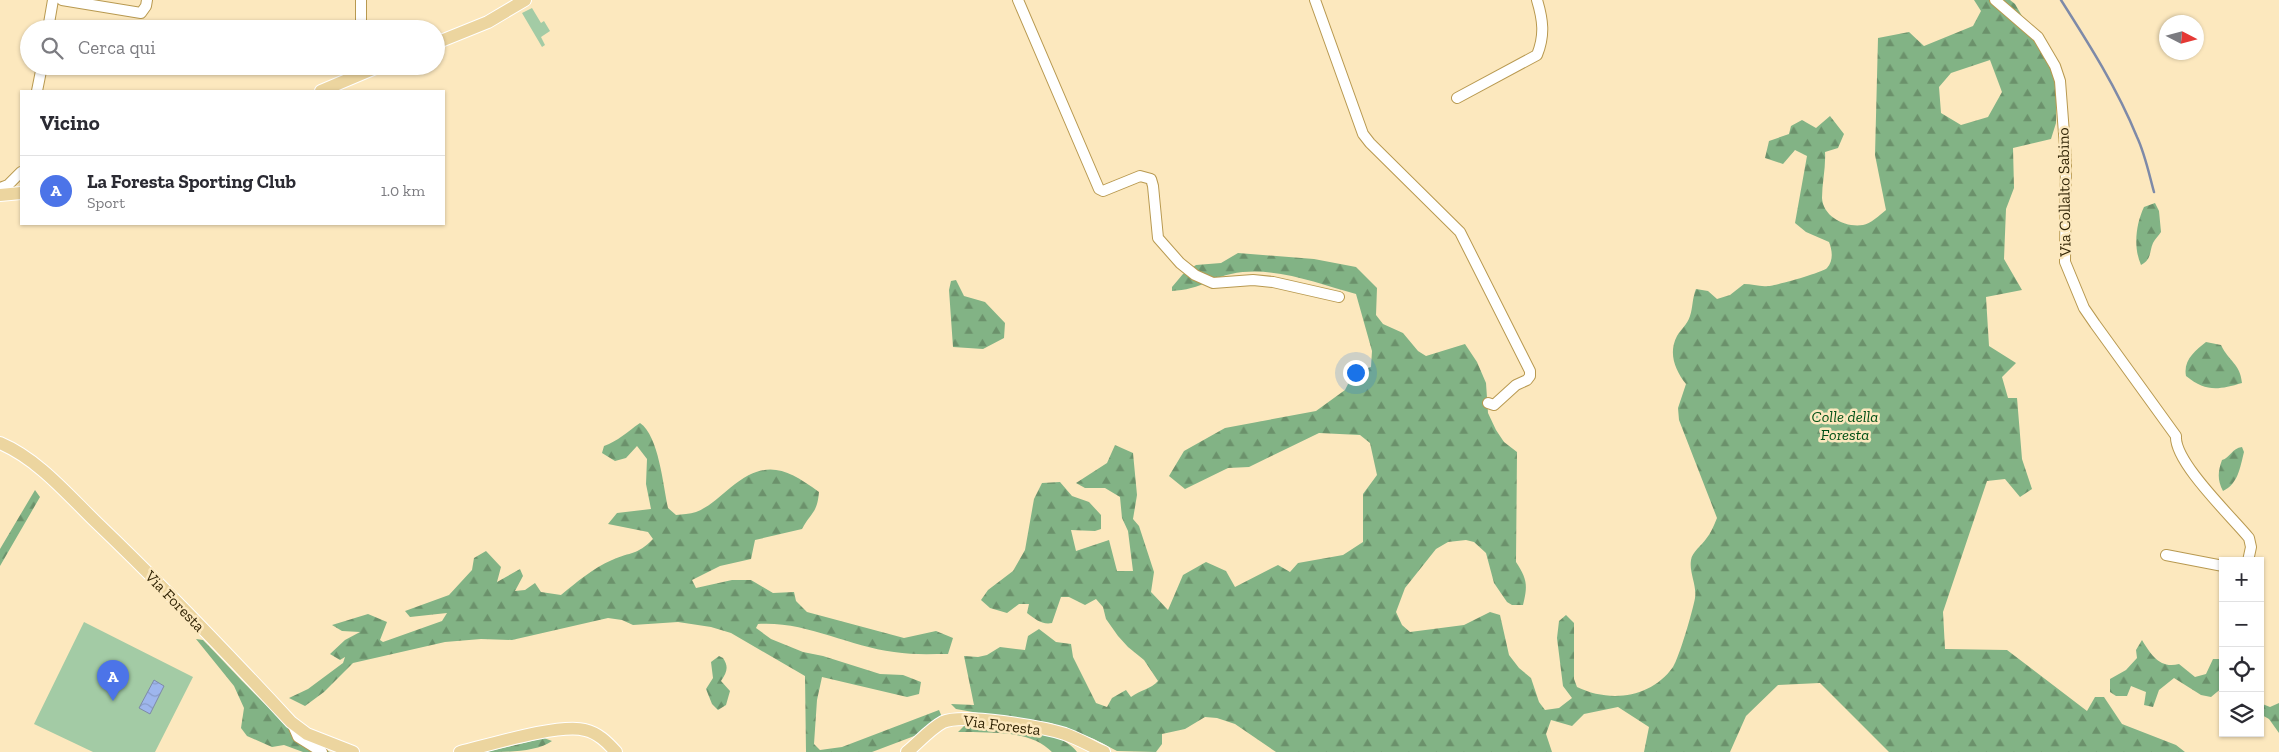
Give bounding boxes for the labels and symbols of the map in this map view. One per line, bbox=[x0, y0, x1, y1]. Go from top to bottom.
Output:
north arrow bbox=[2159, 15, 2204, 60]
street label: Via Collalto Sabino bbox=[2053, 127, 2075, 258]
your location bbox=[1343, 360, 1369, 386]
park label: Colle della Foresta bbox=[1812, 407, 1878, 444]
street label: Via Foresta bbox=[141, 566, 209, 636]
pin: A bbox=[97, 660, 129, 701]
street label: Via Foresta bbox=[961, 711, 1042, 739]

